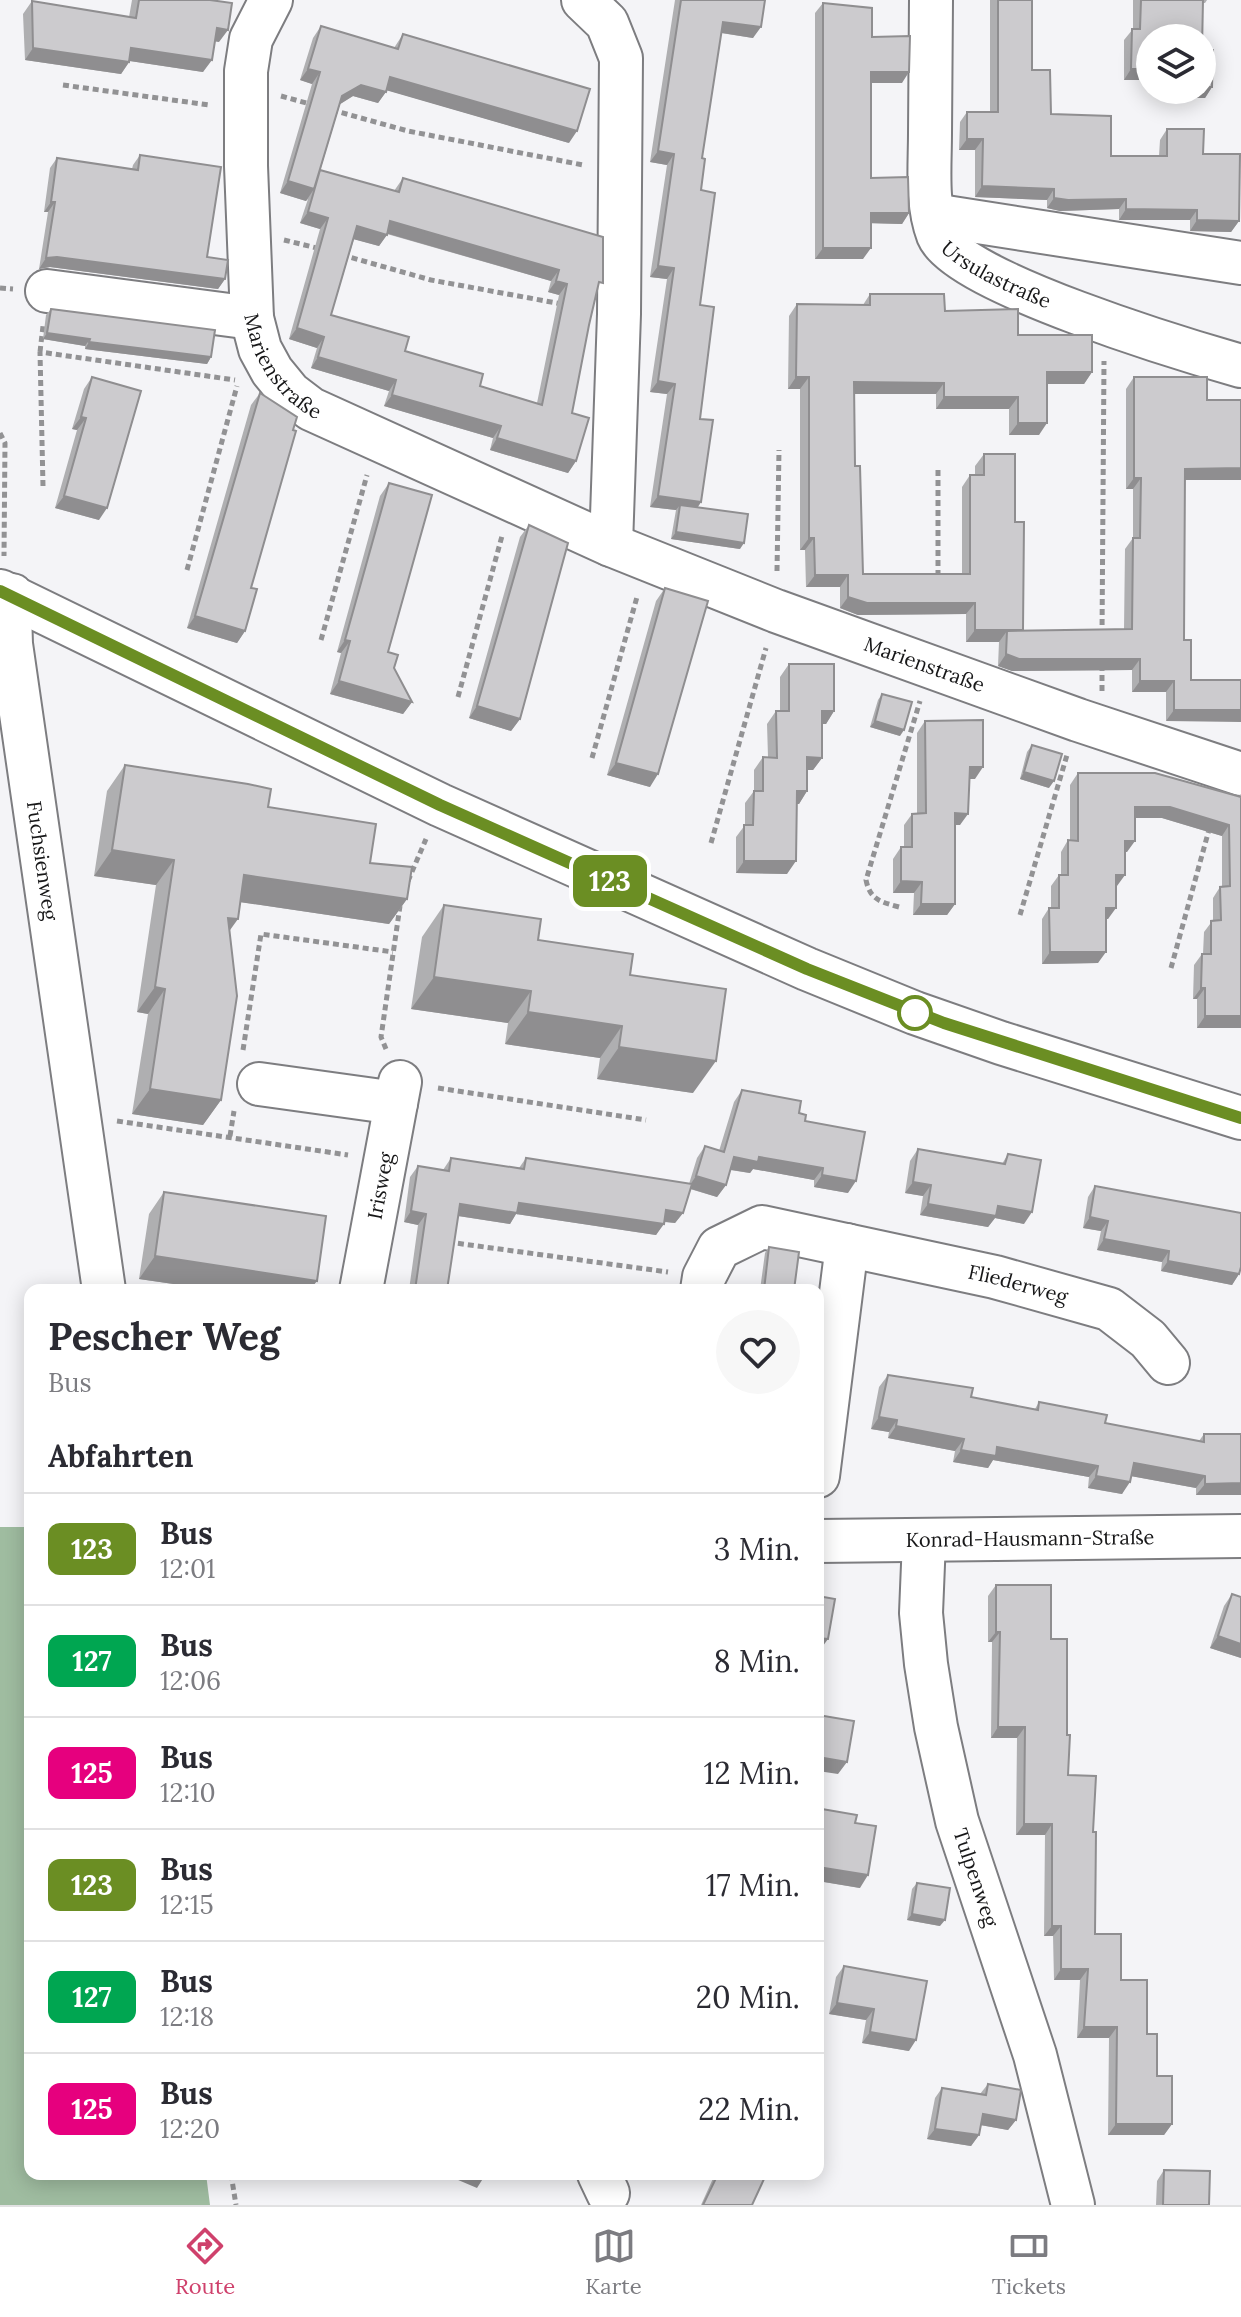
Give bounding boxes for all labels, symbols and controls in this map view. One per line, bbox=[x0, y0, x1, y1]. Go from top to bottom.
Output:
map controls bbox=[1136, 24, 1216, 104]
button: layers bbox=[1136, 24, 1216, 104]
street label: Ursulastraße bbox=[936, 235, 1055, 313]
street label: Marienstraße bbox=[239, 310, 326, 424]
street label: Marienstraße bbox=[861, 631, 988, 697]
street label: Fuchsienweg bbox=[22, 799, 64, 923]
line badge: 123 bbox=[564, 855, 656, 907]
text: 123 bbox=[589, 863, 631, 899]
unlabelled marker bbox=[898, 996, 932, 1030]
street label: Irisweg bbox=[362, 1149, 399, 1221]
street label: Fliederweg bbox=[966, 1259, 1072, 1309]
button: heart bbox=[716, 1310, 800, 1394]
text: Pescher Weg bbox=[48, 1312, 280, 1360]
text: Bus bbox=[48, 1366, 92, 1399]
text: Abfahrten bbox=[48, 1437, 193, 1475]
text: Bus bbox=[160, 1514, 213, 1552]
street label: Konrad-Hausmann-Straße bbox=[905, 1524, 1155, 1552]
text: 3 Min. bbox=[714, 1530, 800, 1568]
text: 123 bbox=[71, 1531, 113, 1567]
text: 12:01 bbox=[160, 1552, 216, 1585]
text: Bus bbox=[160, 1626, 213, 1664]
text: 8 Min. bbox=[714, 1642, 800, 1680]
text: 127 bbox=[72, 1643, 112, 1679]
text: 12:06 bbox=[160, 1664, 221, 1697]
text: Bus bbox=[160, 1738, 213, 1776]
text: 12 Min. bbox=[704, 1754, 800, 1792]
text: 125 bbox=[71, 1755, 113, 1791]
text: 12:10 bbox=[160, 1776, 216, 1809]
street label: Tulpenweg bbox=[948, 1825, 1005, 1931]
text: Bus bbox=[160, 1850, 213, 1888]
text: 17 Min. bbox=[706, 1866, 800, 1904]
text: 123 bbox=[71, 1867, 113, 1903]
text: 12:15 bbox=[160, 1888, 214, 1921]
text: Bus bbox=[160, 1962, 213, 2000]
text: 20 Min. bbox=[696, 1978, 800, 2016]
text: 127 bbox=[72, 1979, 112, 2015]
text: 12:18 bbox=[160, 2000, 214, 2033]
text: Bus bbox=[160, 2074, 213, 2112]
text: 22 Min. bbox=[698, 2090, 800, 2128]
text: 125 bbox=[71, 2091, 113, 2127]
text: 12:20 bbox=[160, 2112, 220, 2145]
tab: Route bbox=[175, 2224, 235, 2300]
tab: Karte bbox=[585, 2224, 642, 2300]
tab: Tickets bbox=[992, 2224, 1066, 2300]

